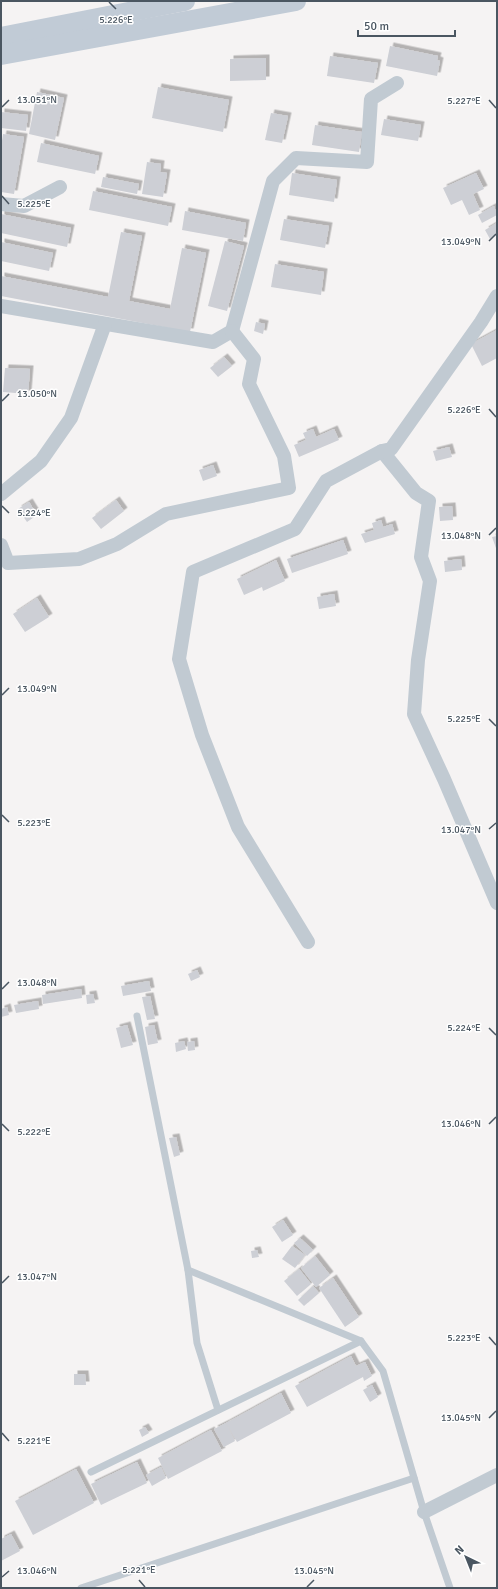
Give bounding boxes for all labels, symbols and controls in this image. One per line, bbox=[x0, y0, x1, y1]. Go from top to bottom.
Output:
scale bar bbox=[358, 12, 455, 38]
text: 5.226°E bbox=[99, 14, 133, 26]
text: 50 m bbox=[364, 19, 389, 34]
text: 13.051°N bbox=[17, 94, 57, 106]
text: 5.227°E bbox=[447, 95, 481, 107]
text: 5.225°E bbox=[17, 198, 51, 210]
text: 13.049°N bbox=[441, 236, 481, 248]
text: 13.050°N bbox=[17, 388, 57, 400]
text: 5.226°E bbox=[447, 404, 481, 416]
text: 5.224°E bbox=[17, 507, 51, 519]
text: 13.048°N bbox=[441, 530, 481, 542]
text: 13.049°N bbox=[17, 683, 57, 695]
text: 5.225°E bbox=[447, 713, 481, 725]
text: 5.223°E bbox=[17, 817, 51, 829]
text: 13.047°N bbox=[441, 824, 481, 836]
text: 13.048°N bbox=[17, 977, 57, 989]
text: 5.224°E bbox=[447, 1022, 481, 1034]
text: 13.046°N bbox=[441, 1118, 481, 1130]
text: 5.222°E bbox=[17, 1126, 51, 1138]
text: 13.047°N bbox=[17, 1271, 57, 1283]
text: 5.223°E bbox=[447, 1332, 481, 1344]
text: 13.045°N bbox=[441, 1412, 481, 1424]
text: 5.221°E bbox=[17, 1435, 51, 1447]
north arrow bbox=[446, 1537, 486, 1577]
text: N bbox=[452, 1543, 467, 1557]
text: 5.221°E bbox=[122, 1564, 156, 1576]
text: 13.046°N bbox=[17, 1565, 57, 1577]
text: 13.045°N bbox=[294, 1565, 334, 1577]

